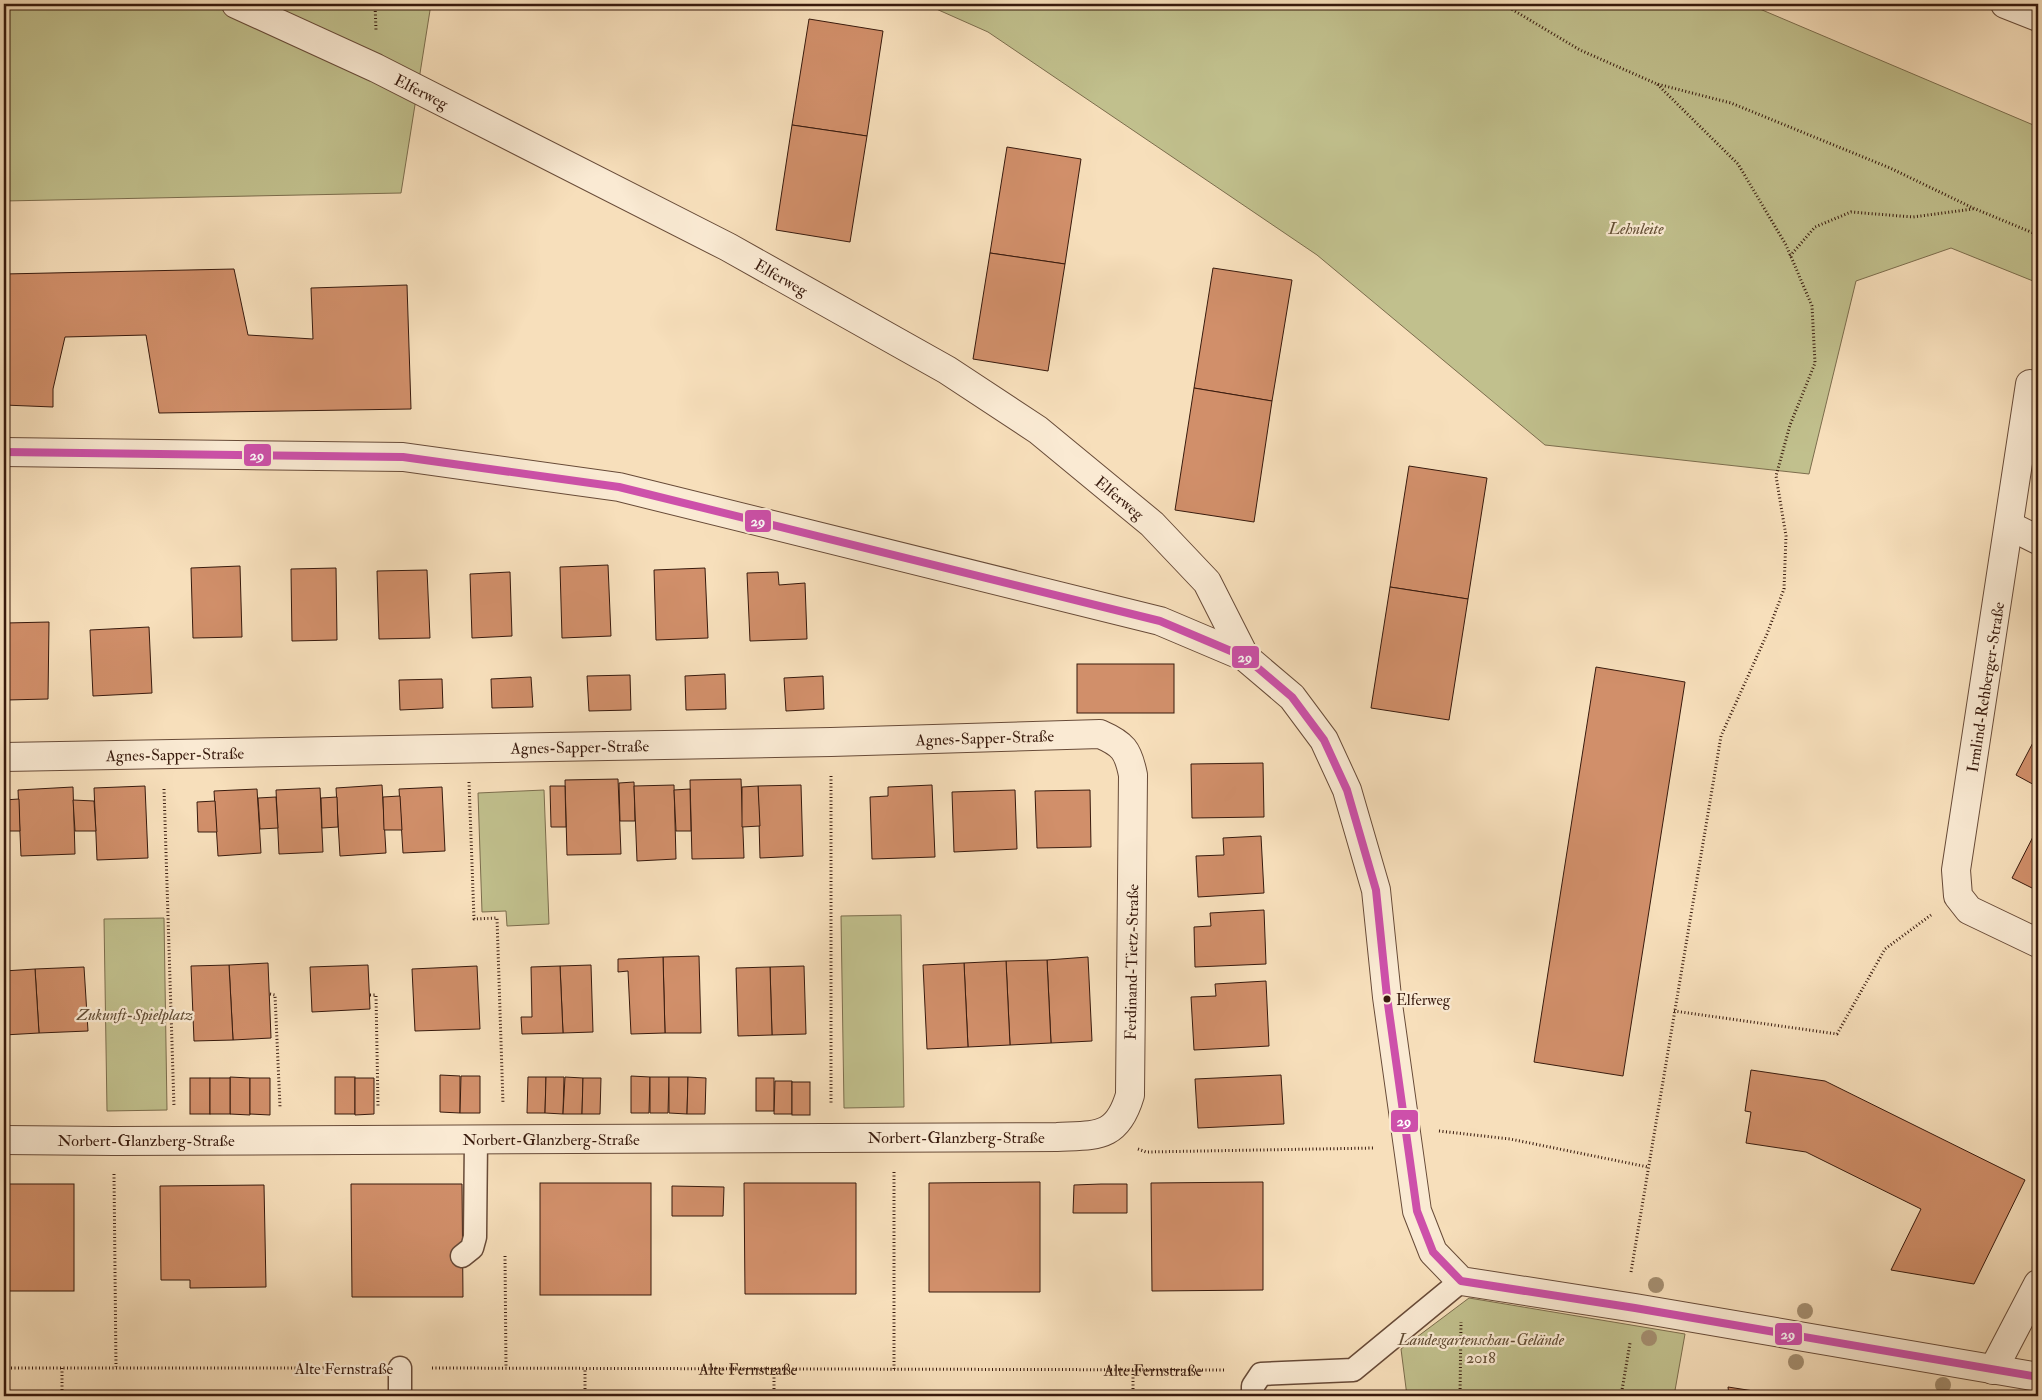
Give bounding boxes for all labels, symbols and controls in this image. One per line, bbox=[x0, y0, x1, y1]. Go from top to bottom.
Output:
street label: Elferweg bbox=[391, 70, 452, 115]
park label: Lehnleite bbox=[1607, 219, 1664, 239]
street label: Elferweg bbox=[751, 255, 812, 301]
line badge: 29 bbox=[243, 443, 272, 467]
text: 29 bbox=[250, 447, 264, 464]
street label: Elferweg bbox=[1090, 472, 1149, 525]
line badge: 29 bbox=[744, 509, 772, 533]
text: 29 bbox=[751, 513, 765, 530]
street label: Irmlind-Rehberger-Straße bbox=[1963, 600, 2009, 774]
line badge: 29 bbox=[1231, 645, 1260, 669]
text: 29 bbox=[1238, 649, 1252, 666]
street label: Agnes-Sapper-Straße bbox=[914, 726, 1055, 751]
street label: Agnes-Sapper-Straße bbox=[510, 736, 650, 759]
street label: Agnes-Sapper-Straße bbox=[105, 744, 245, 766]
street label: Ferdinand-Tietz-Straße bbox=[1121, 883, 1143, 1040]
place label: Elferweg bbox=[1396, 991, 1451, 1010]
marker: Elferweg bbox=[1382, 994, 1392, 1004]
park label: Zukunft-Spielplatz bbox=[76, 1005, 193, 1025]
line badge: 29 bbox=[1390, 1109, 1419, 1133]
text: 29 bbox=[1397, 1113, 1411, 1130]
street label: Norbert-Glanzberg-Straße bbox=[867, 1128, 1045, 1148]
street label: Norbert-Glanzberg-Straße bbox=[462, 1130, 640, 1150]
street label: Norbert-Glanzberg-Straße bbox=[57, 1131, 235, 1151]
line badge: 29 bbox=[1774, 1322, 1803, 1346]
text: 29 bbox=[1781, 1326, 1795, 1343]
park label: Landesgartenschau-Gelände 2018 bbox=[1397, 1330, 1565, 1368]
street label: Alte Fernstraße bbox=[294, 1359, 394, 1379]
street label: Alte Fernstraße bbox=[698, 1360, 798, 1380]
street label: Alte Fernstraße bbox=[1103, 1361, 1203, 1381]

